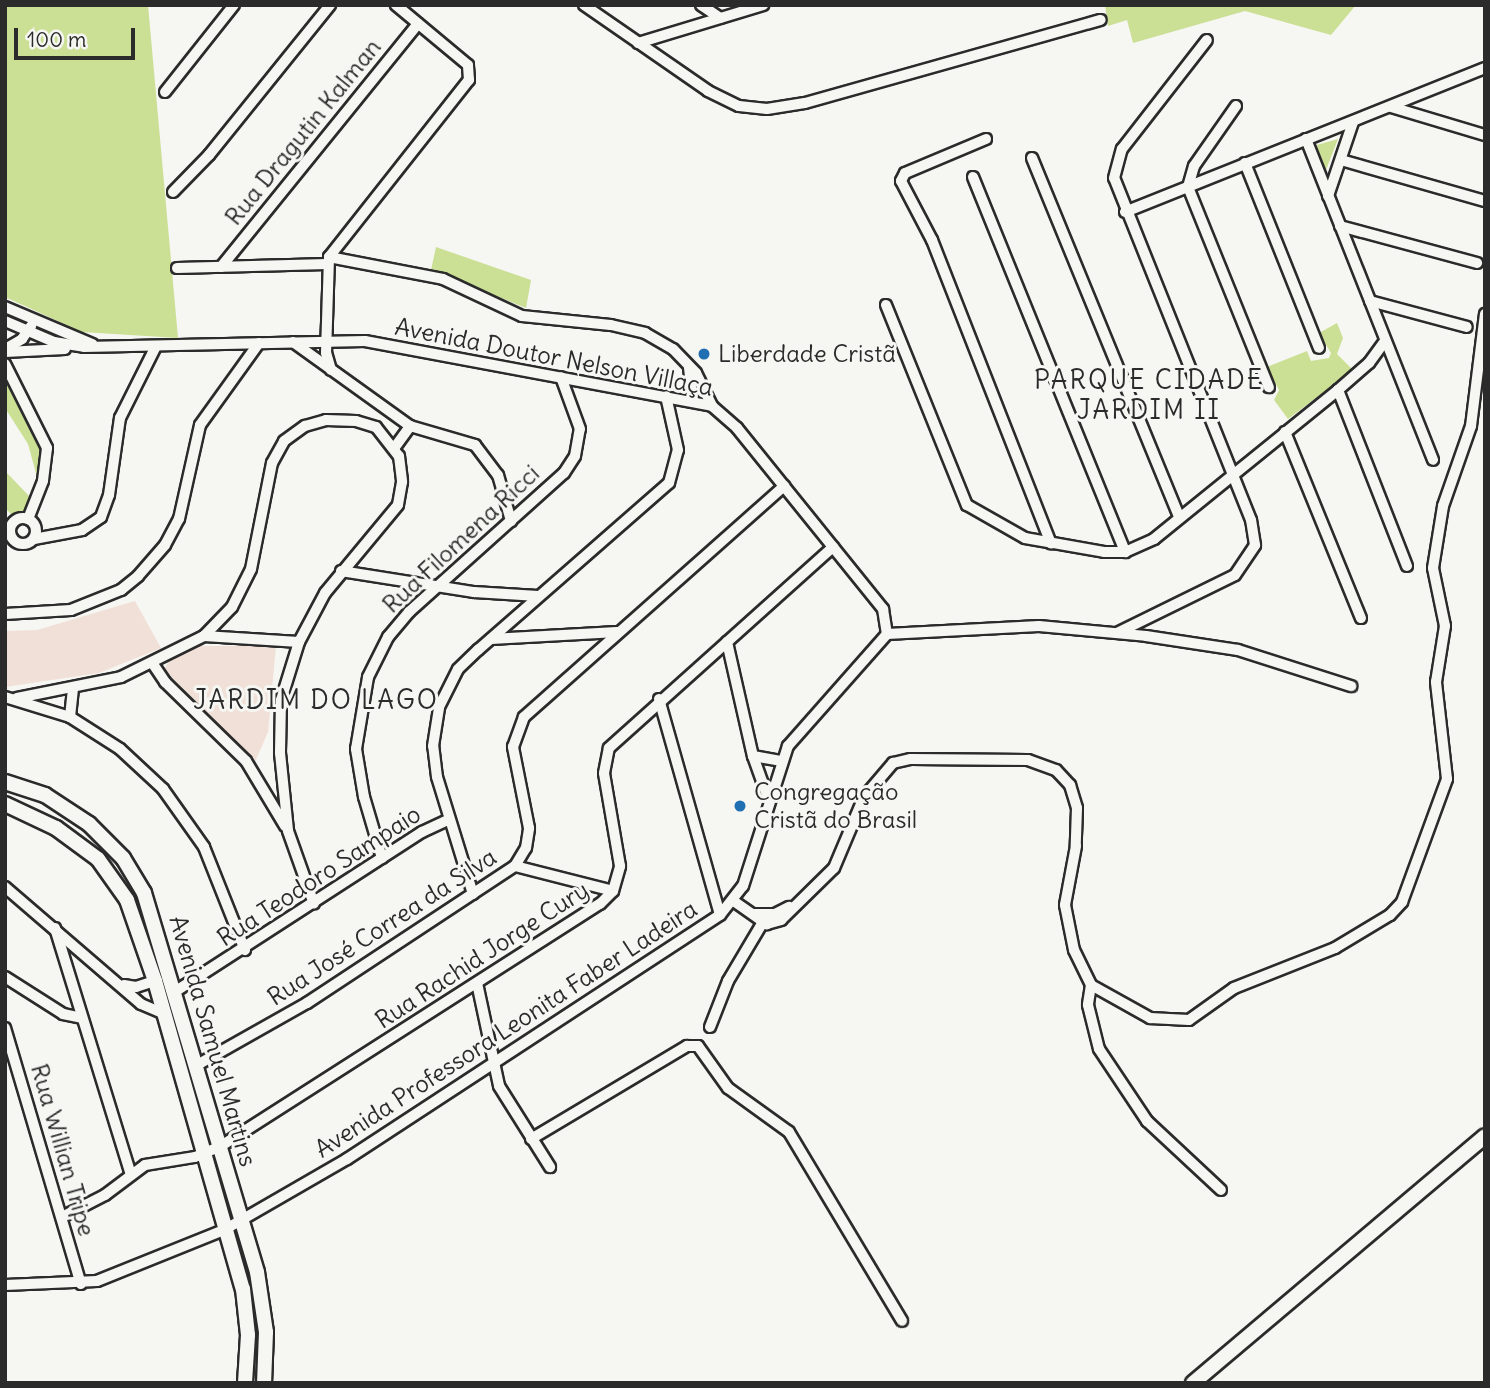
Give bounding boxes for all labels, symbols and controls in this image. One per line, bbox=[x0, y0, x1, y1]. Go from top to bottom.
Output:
scale bar bbox=[18, 14, 138, 58]
text: 100 m bbox=[27, 26, 86, 53]
street label: Rua Dragutin Kalman bbox=[219, 33, 387, 231]
street label: Avenida Doutor Nelson Villaça bbox=[393, 312, 715, 402]
place label: Liberdade Cristã bbox=[718, 340, 896, 368]
marker: Liberdade Cristã bbox=[696, 346, 712, 362]
district label: PARQUE CIDADE JARDIM II bbox=[1036, 364, 1262, 426]
street label: Rua Filomena Ricci bbox=[377, 459, 545, 619]
district label: JARDIM DO LAGO bbox=[195, 684, 437, 716]
place label: Congregação Cristã do Brasil bbox=[754, 778, 917, 834]
marker: Congregação Cristã do Brasil bbox=[732, 798, 748, 814]
street label: Rua Teodoro Sampaio bbox=[212, 800, 426, 952]
street label: Rua José Correa da Silva bbox=[262, 842, 502, 1012]
street label: Rua Rachid Jorge Cury bbox=[370, 875, 594, 1035]
street label: Avenida Professora Leonita Faber Ladeira bbox=[310, 894, 702, 1164]
street label: Avenida Samuel Martins bbox=[163, 912, 263, 1170]
street label: Rua Willian Tripe bbox=[25, 1061, 101, 1239]

